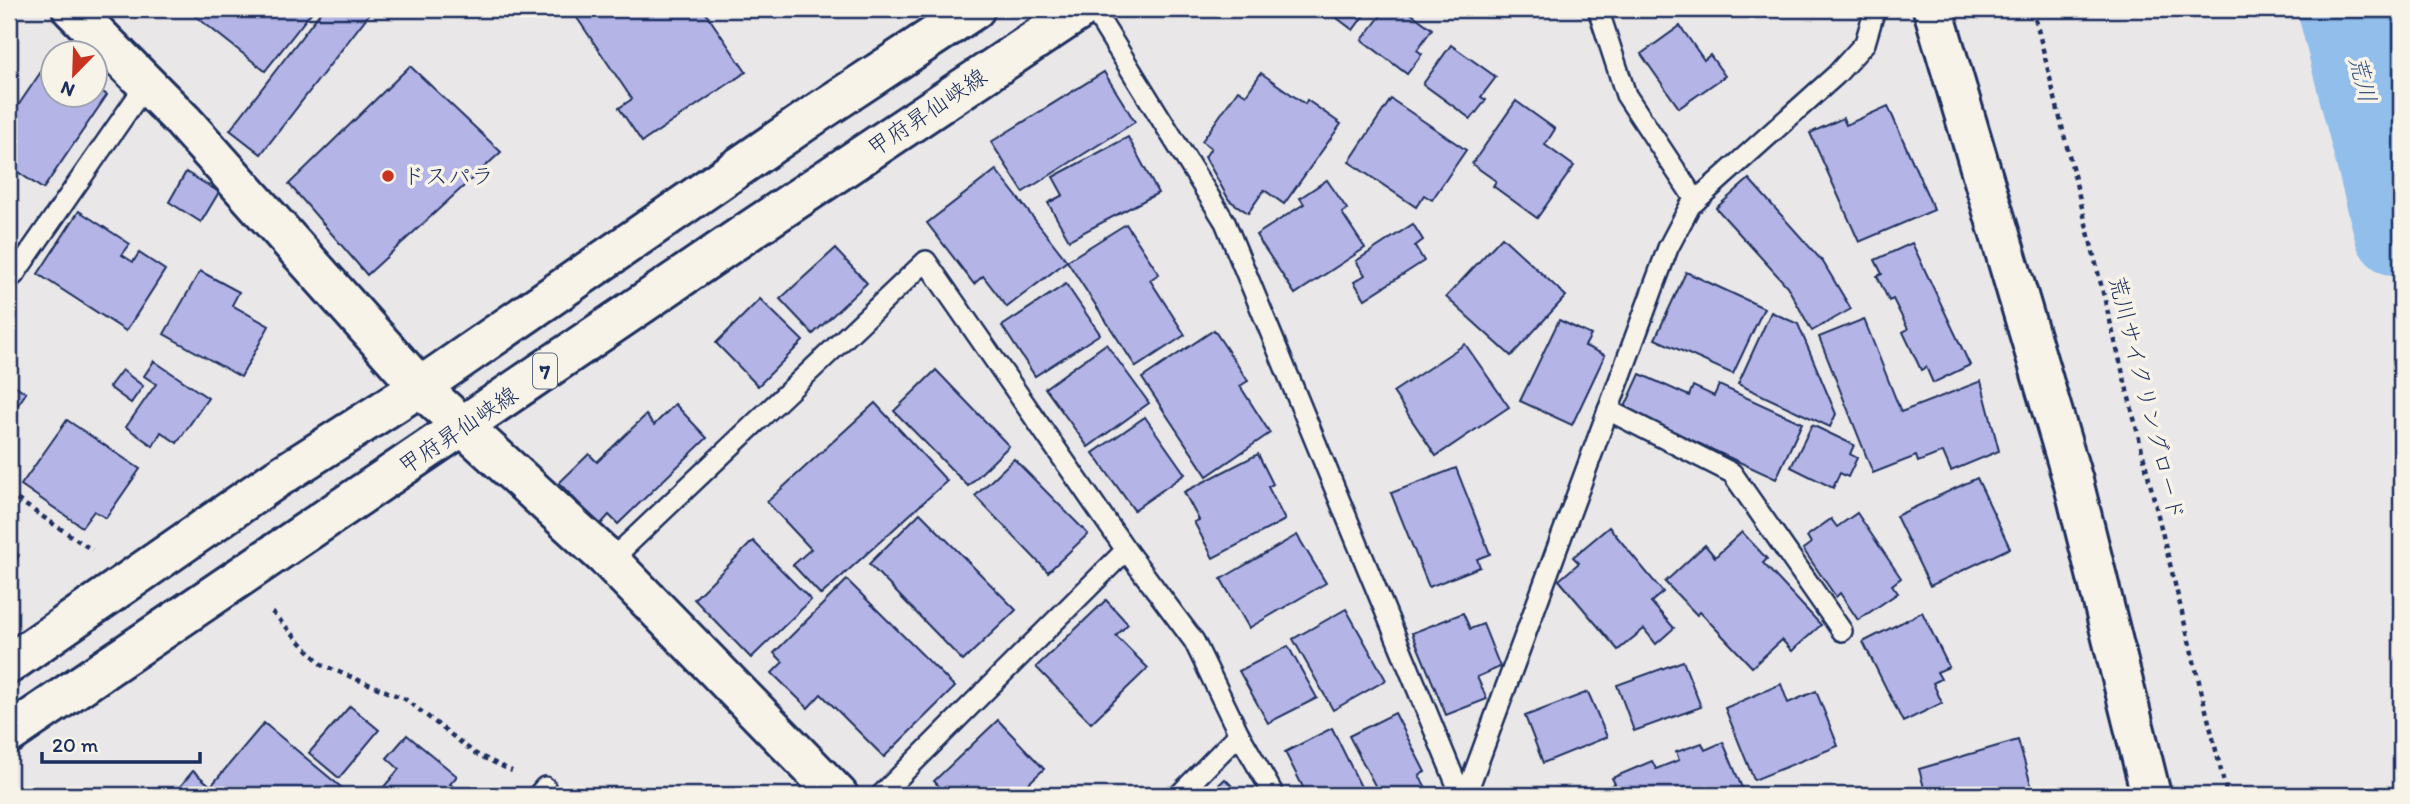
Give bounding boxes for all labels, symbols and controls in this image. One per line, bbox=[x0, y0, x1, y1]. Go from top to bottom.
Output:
north arrow bbox=[38, 38, 108, 108]
water label: 荒川 bbox=[2343, 52, 2383, 106]
street label: 甲府昇仙峡線 bbox=[862, 62, 992, 162]
text: N bbox=[57, 76, 78, 102]
place label: ドスパラ bbox=[402, 162, 494, 190]
marker: ドスパラ bbox=[380, 168, 396, 184]
street label: 荒川サイクリングロード bbox=[2103, 273, 2191, 523]
road number: 7 bbox=[533, 354, 557, 388]
street label: 甲府昇仙峡線 bbox=[393, 380, 523, 480]
scale bar bbox=[42, 720, 200, 764]
text: 20 m bbox=[52, 732, 99, 757]

